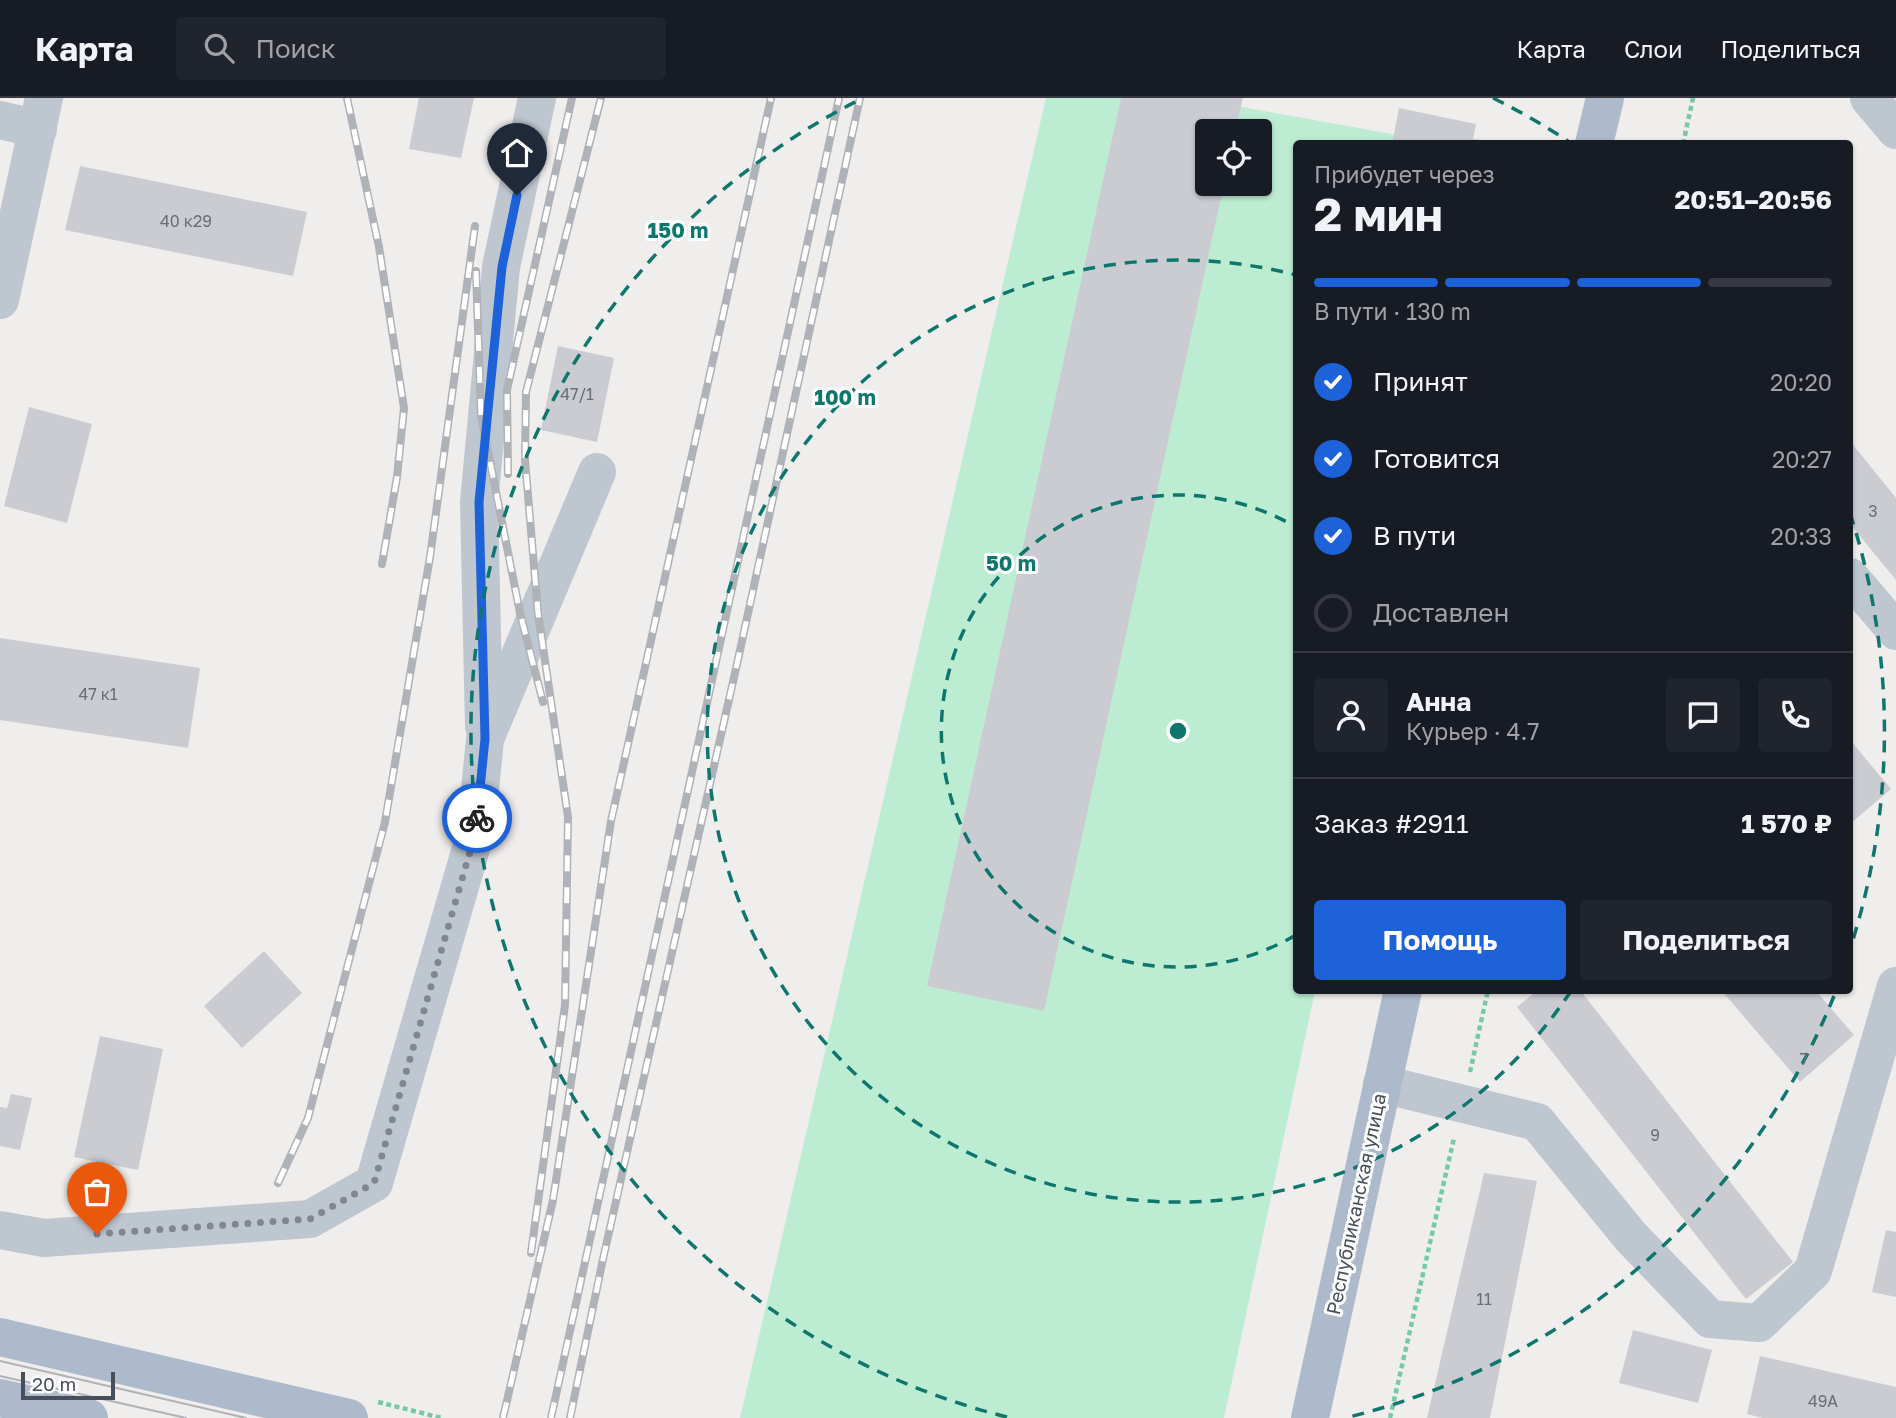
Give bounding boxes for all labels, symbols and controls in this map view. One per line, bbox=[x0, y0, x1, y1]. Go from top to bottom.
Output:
search box bbox=[176, 17, 666, 80]
text: Карта bbox=[35, 29, 134, 68]
icon: search bbox=[200, 29, 238, 67]
text: Поиск bbox=[256, 33, 336, 64]
text: Карта bbox=[1516, 34, 1586, 63]
text: Слои bbox=[1624, 34, 1683, 63]
text: Поделиться bbox=[1721, 34, 1861, 63]
map controls bbox=[1195, 119, 1272, 196]
button: locate bbox=[1195, 119, 1272, 196]
pin bbox=[487, 123, 547, 195]
icon: home bbox=[498, 134, 536, 172]
text: Прибудет через bbox=[1314, 160, 1495, 188]
text: 20:51–20:56 bbox=[1674, 184, 1832, 215]
text: 2 мин bbox=[1314, 186, 1443, 241]
house number: 40 к29 bbox=[160, 211, 212, 231]
text: 150 m bbox=[648, 217, 708, 243]
text: В пути · 130 m bbox=[1314, 297, 1471, 325]
icon: check bbox=[1314, 363, 1352, 401]
text: Принят bbox=[1373, 366, 1468, 397]
text: 20:20 bbox=[1770, 368, 1832, 396]
house number: 47/1 bbox=[560, 384, 594, 404]
text: 100 m bbox=[814, 384, 876, 410]
icon: check bbox=[1314, 440, 1352, 478]
text: Готовится bbox=[1373, 443, 1500, 474]
text: 20:27 bbox=[1772, 445, 1832, 473]
house number: 3 bbox=[1868, 501, 1878, 521]
icon: check bbox=[1314, 517, 1352, 555]
text: В пути bbox=[1373, 520, 1456, 551]
text: 20:33 bbox=[1771, 522, 1832, 550]
text: 50 m bbox=[986, 550, 1036, 576]
text: Доставлен bbox=[1373, 597, 1509, 628]
button: person bbox=[1314, 678, 1388, 752]
button: chat bbox=[1666, 678, 1740, 752]
button: phone bbox=[1758, 678, 1832, 752]
house number: 47 к1 bbox=[78, 684, 118, 704]
text: Анна bbox=[1406, 686, 1471, 717]
text: Курьер · 4.7 bbox=[1406, 717, 1540, 745]
centre of rings bbox=[1166, 719, 1190, 743]
courier bbox=[442, 783, 512, 853]
icon: bike bbox=[458, 799, 496, 837]
text: Заказ #2911 bbox=[1314, 808, 1469, 839]
text: 1 570 ₽ bbox=[1741, 808, 1832, 839]
button: Помощь bbox=[1314, 900, 1566, 980]
button: Поделиться bbox=[1580, 900, 1832, 980]
house number: 7 bbox=[1800, 1049, 1808, 1069]
street label: Республиканская улица bbox=[1321, 1091, 1390, 1317]
house number: 9 bbox=[1650, 1125, 1660, 1145]
pin bbox=[67, 1162, 127, 1234]
icon: bag bbox=[78, 1173, 116, 1211]
house number: 11 bbox=[1476, 1289, 1492, 1309]
scale bar bbox=[21, 1369, 116, 1401]
text: 20 m bbox=[32, 1372, 76, 1395]
house number: 49А bbox=[1808, 1391, 1838, 1411]

